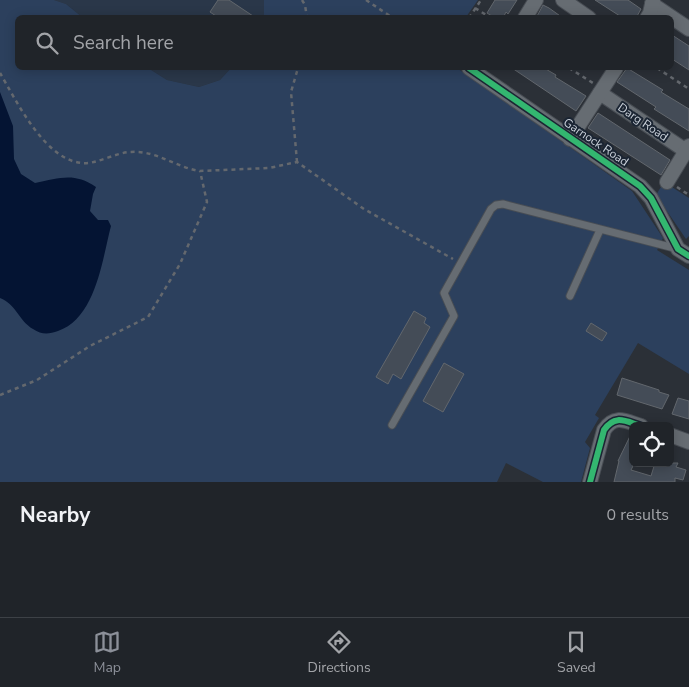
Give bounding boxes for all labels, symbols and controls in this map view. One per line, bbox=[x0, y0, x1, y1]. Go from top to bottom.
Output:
search box bbox=[15, 15, 674, 70]
icon: search bbox=[33, 29, 61, 57]
text: Search here bbox=[73, 30, 174, 56]
street label: Darg Road bbox=[615, 99, 671, 145]
street label: Garnock Road bbox=[560, 114, 632, 170]
map controls bbox=[629, 422, 674, 467]
button: locate bbox=[629, 422, 674, 467]
text: Nearby bbox=[20, 501, 90, 529]
text: 0 results bbox=[607, 504, 669, 526]
tab: Map bbox=[93, 628, 121, 677]
tab: Directions bbox=[308, 628, 371, 677]
tab: Saved bbox=[557, 628, 596, 677]

